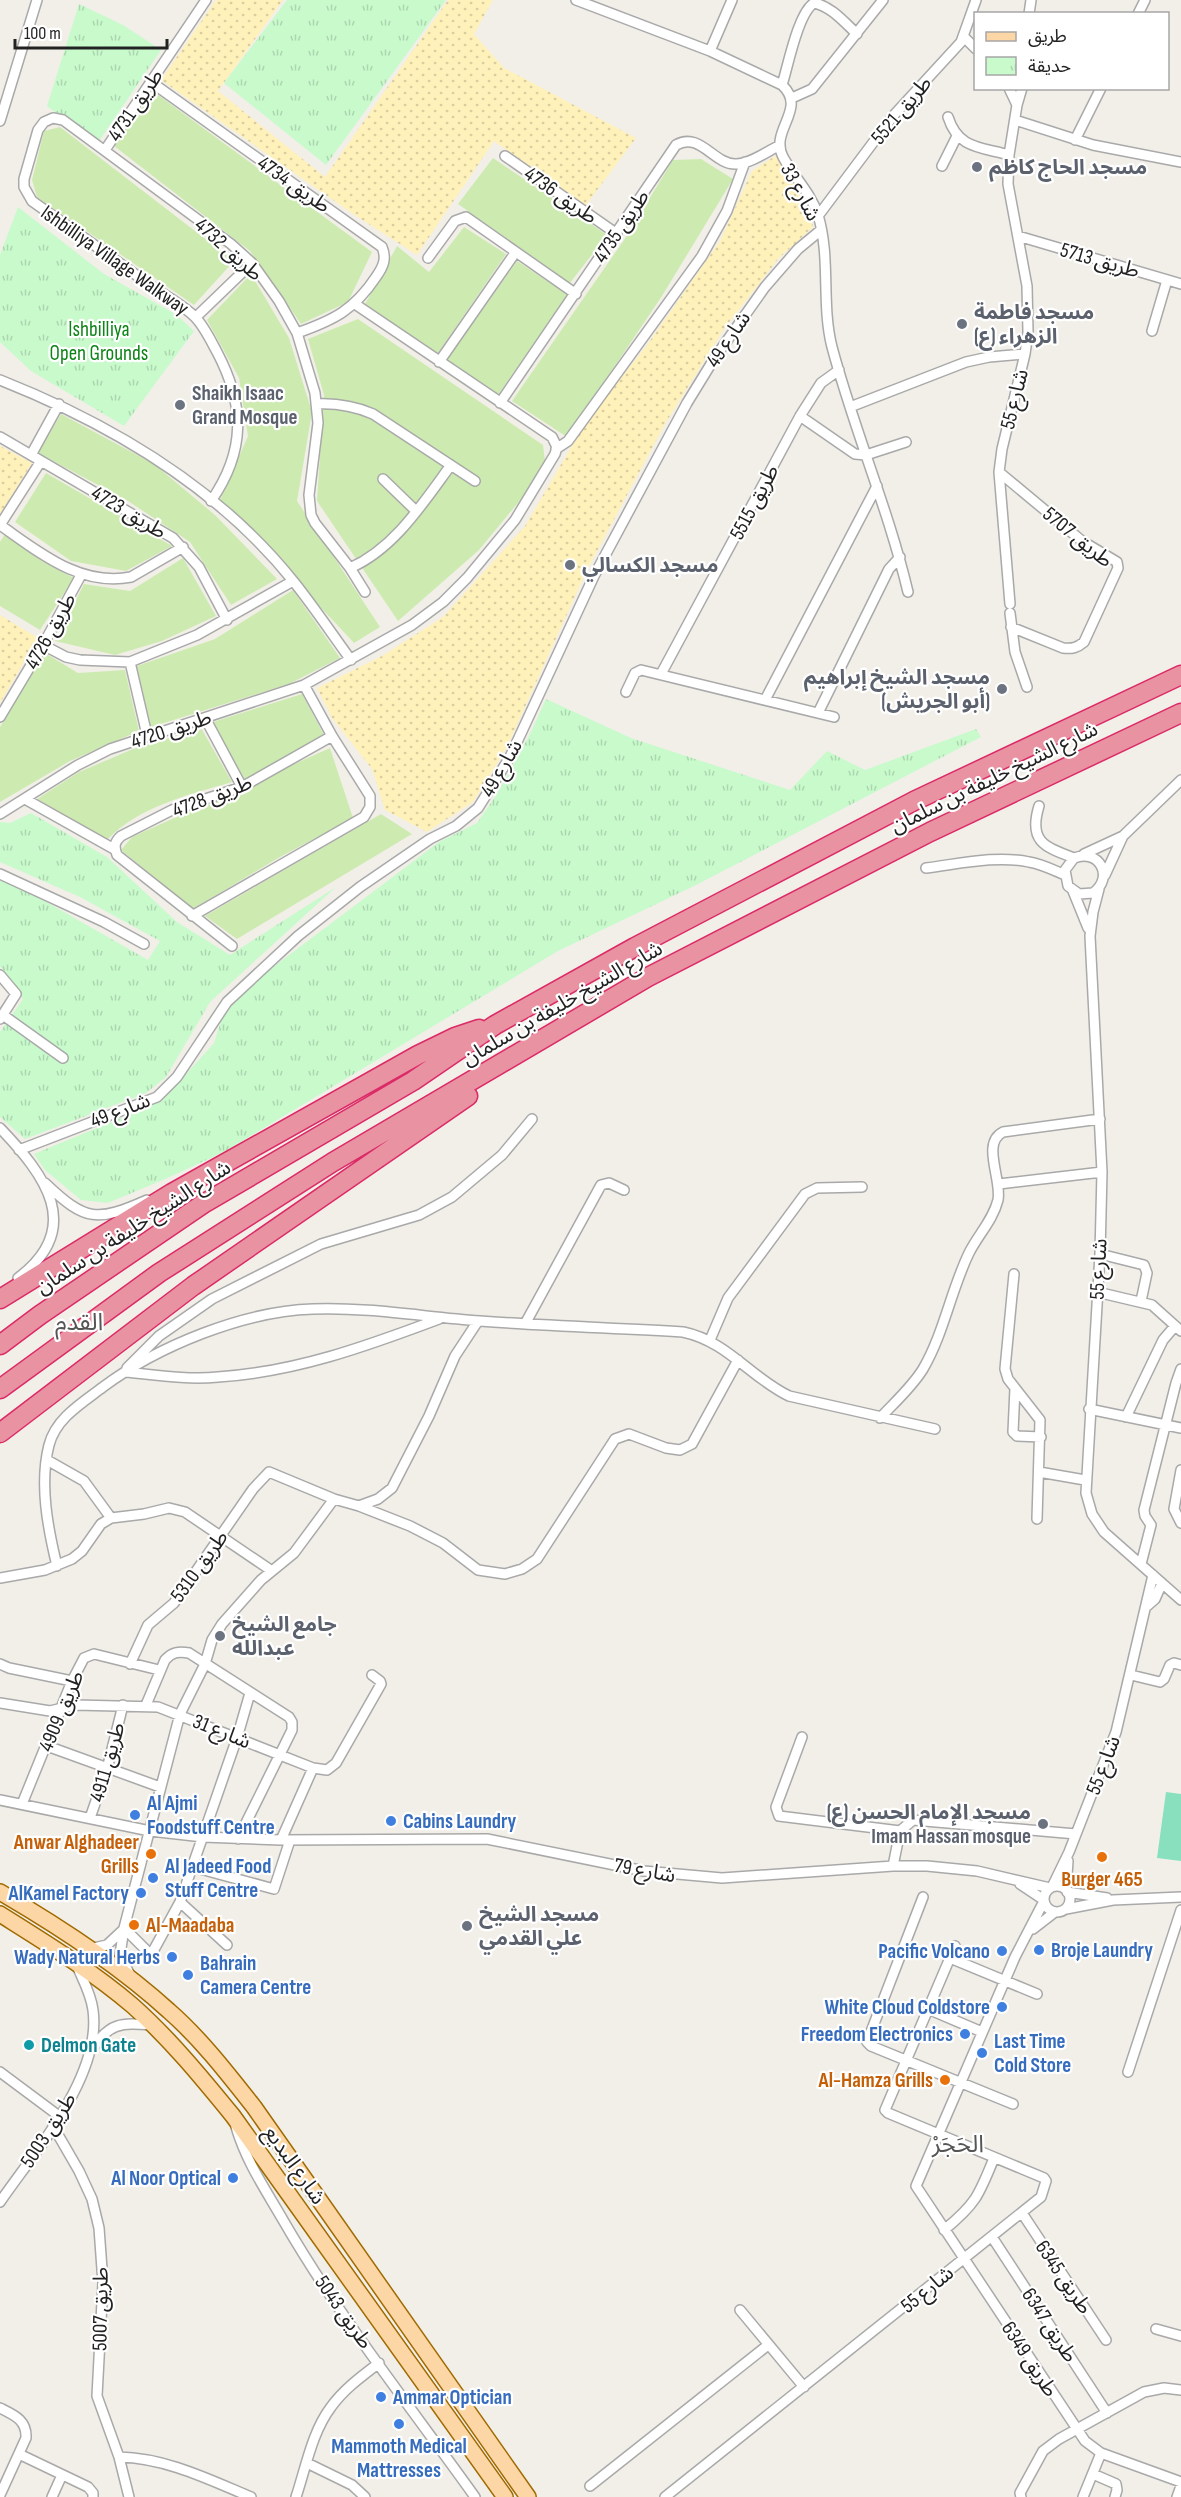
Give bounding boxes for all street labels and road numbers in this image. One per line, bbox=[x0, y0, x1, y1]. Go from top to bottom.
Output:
street label: طريق 4731 bbox=[102, 64, 169, 146]
street label: طريق 5521 bbox=[866, 71, 937, 150]
street label: طريق 4734 bbox=[252, 150, 335, 219]
street label: شارع 33 bbox=[773, 159, 826, 226]
street label: طريق 4736 bbox=[519, 161, 602, 230]
street label: طريق 4735 bbox=[588, 185, 655, 268]
street label: Ishbilliya Village Walkway bbox=[36, 200, 193, 321]
street label: طريق 4732 bbox=[189, 212, 268, 286]
street label: طريق 5713 bbox=[1057, 237, 1142, 284]
street label: شارع 49 bbox=[701, 306, 758, 373]
street label: شارع 55 bbox=[995, 366, 1036, 432]
street label: طريق 5515 bbox=[724, 461, 785, 544]
street label: طريق 4723 bbox=[87, 480, 171, 545]
street label: طريق 5707 bbox=[1038, 502, 1118, 573]
street label: طريق 4726 bbox=[19, 589, 82, 674]
street label: طريق 4720 bbox=[128, 705, 215, 754]
street label: شارع الشيخ خليفة بن سلمان bbox=[886, 716, 1103, 840]
street label: شارع 49 bbox=[475, 735, 530, 803]
street label: طريق 4728 bbox=[169, 770, 256, 823]
street label: شارع الشيخ خليفة بن سلمان bbox=[457, 936, 668, 1073]
street label: شارع 49 bbox=[87, 1088, 155, 1135]
street label: شارع الشيخ خليفة بن سلمان bbox=[31, 1155, 237, 1302]
street label: شارع 55 bbox=[1084, 1238, 1115, 1300]
street label: طريق 5310 bbox=[165, 1526, 234, 1607]
street label: طريق 4909 bbox=[33, 1667, 90, 1755]
street label: شارع 31 bbox=[188, 1709, 255, 1756]
street label: طريق 4911 bbox=[84, 1720, 131, 1805]
street label: شارع 55 bbox=[1081, 1732, 1128, 1799]
street label: شارع 79 bbox=[612, 1853, 678, 1890]
street label: طريق 5003 bbox=[15, 2088, 82, 2172]
street label: شارع البديع bbox=[257, 2121, 331, 2211]
street label: طريق 6345 bbox=[1030, 2236, 1097, 2319]
street label: شارع 55 bbox=[896, 2260, 960, 2320]
street label: طريق 5007 bbox=[87, 2267, 114, 2351]
street label: طريق 5043 bbox=[309, 2271, 378, 2354]
street label: طريق 6347 bbox=[1016, 2283, 1083, 2367]
street label: طريق 6349 bbox=[996, 2317, 1063, 2402]

